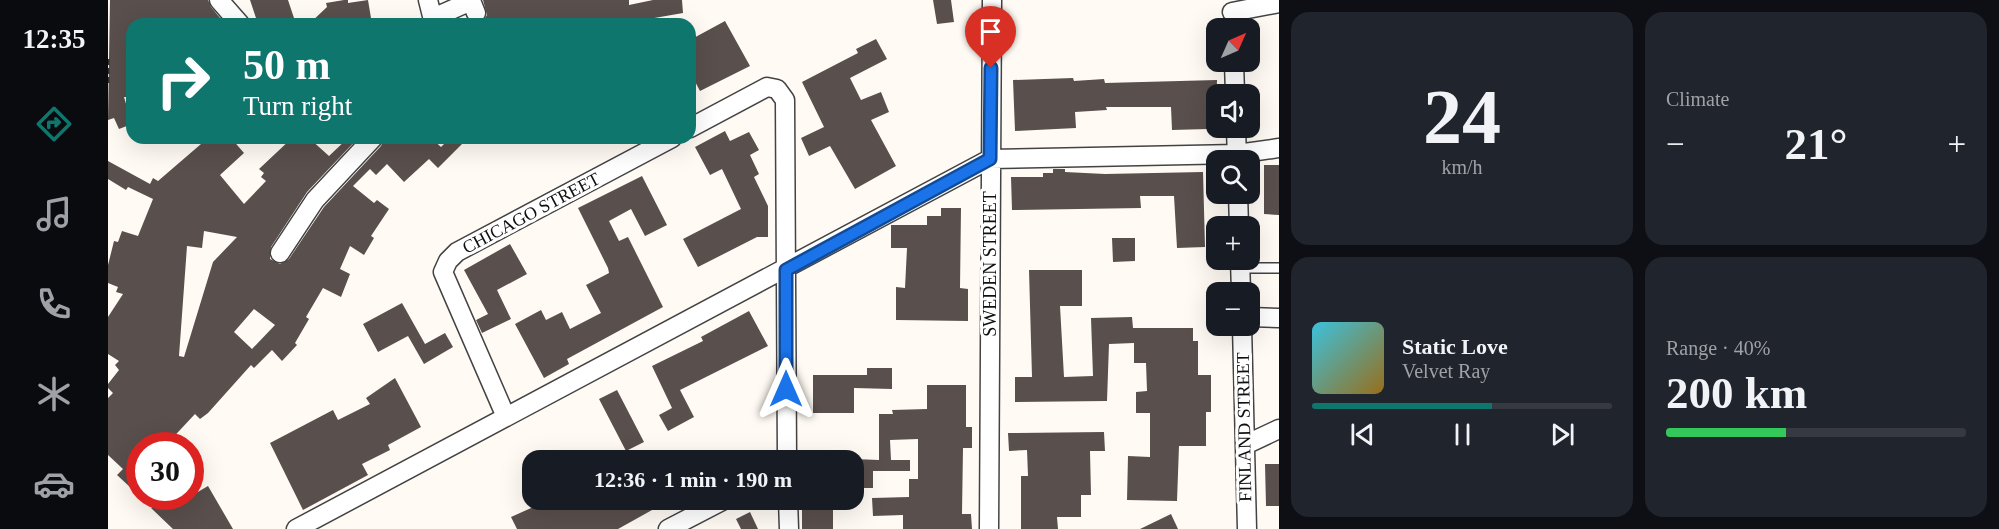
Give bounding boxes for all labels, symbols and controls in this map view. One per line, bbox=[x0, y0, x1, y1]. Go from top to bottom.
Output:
pin bbox=[965, 6, 1016, 68]
icon: arrive bbox=[974, 15, 1007, 48]
north arrow bbox=[1206, 18, 1260, 72]
map controls bbox=[1206, 18, 1260, 336]
text: 12:35 bbox=[23, 24, 86, 54]
icon: right bbox=[144, 42, 222, 120]
text: 50 m bbox=[243, 42, 331, 88]
text: 24 bbox=[1423, 73, 1501, 160]
button: sound bbox=[1206, 84, 1260, 138]
text: Climate bbox=[1666, 88, 1729, 110]
text: Turn right bbox=[243, 91, 352, 121]
icon: directions bbox=[33, 103, 75, 145]
text: 21° bbox=[1785, 119, 1848, 169]
text: − bbox=[1666, 126, 1685, 162]
text: + bbox=[1947, 126, 1966, 162]
button: search bbox=[1206, 150, 1260, 204]
text: km/h bbox=[1441, 156, 1483, 178]
street label: CHICAGO STREET bbox=[459, 168, 603, 258]
street label: SWEDEN STREET bbox=[980, 191, 1000, 337]
icon: music bbox=[33, 193, 75, 235]
button: + bbox=[1206, 216, 1260, 270]
button: − bbox=[1206, 282, 1260, 336]
icon: phone bbox=[33, 283, 75, 325]
text: Static Love bbox=[1402, 334, 1508, 359]
text: Range · 40% bbox=[1666, 337, 1770, 359]
street label: FINLAND STREET bbox=[1233, 352, 1255, 502]
position arrow bbox=[754, 357, 818, 421]
text: Velvet Ray bbox=[1402, 360, 1490, 382]
text: 200 km bbox=[1666, 368, 1807, 418]
icon: climate bbox=[33, 373, 75, 415]
icon: previous bbox=[1346, 418, 1379, 451]
icon: pause bbox=[1446, 418, 1479, 451]
icon: next bbox=[1546, 418, 1579, 451]
speed limit sign: 30 bbox=[126, 432, 204, 510]
icon: car bbox=[33, 463, 75, 505]
text: 12:36 · 1 min · 190 m bbox=[594, 467, 792, 492]

